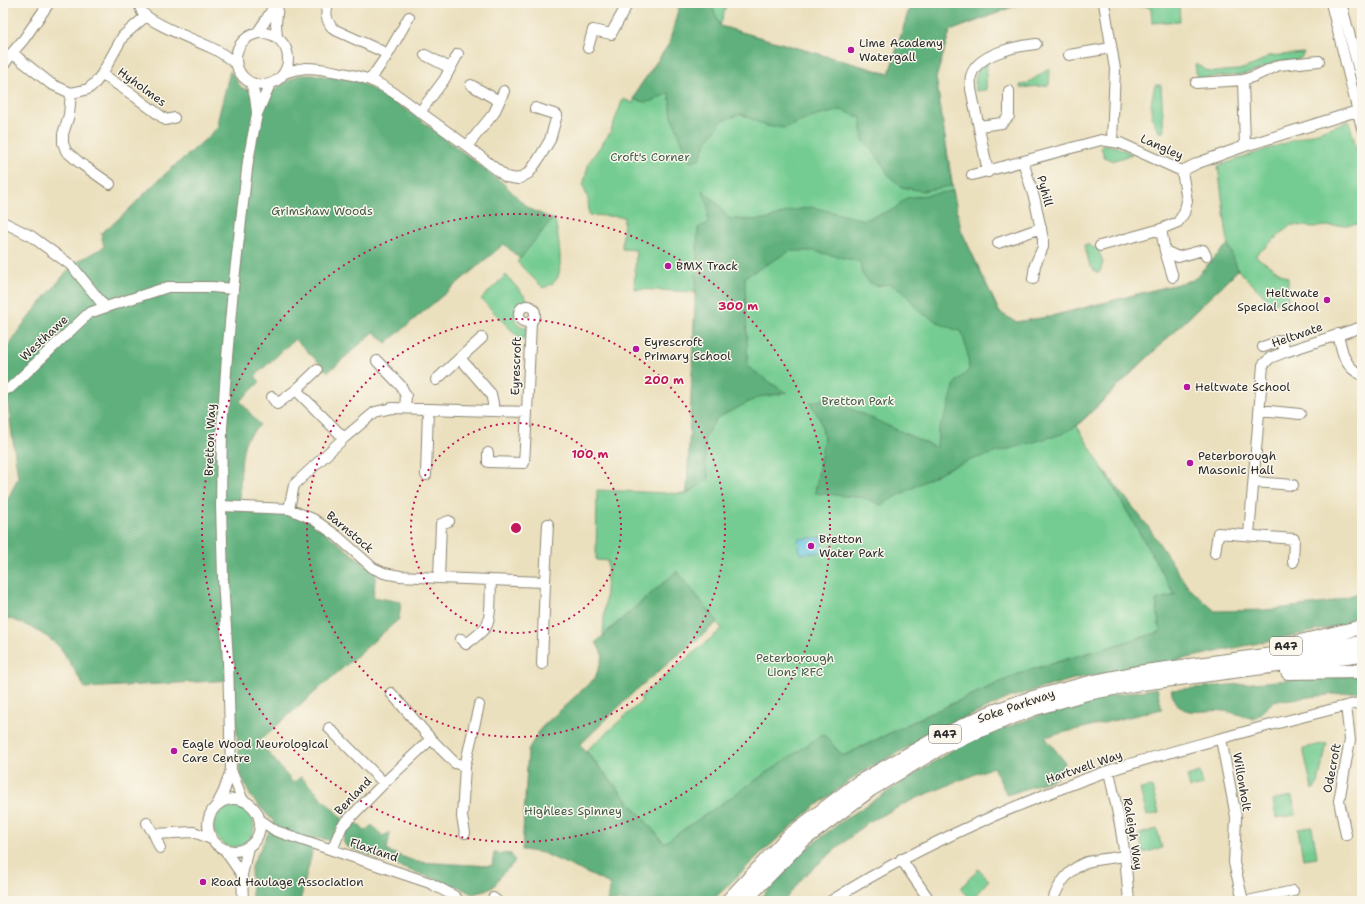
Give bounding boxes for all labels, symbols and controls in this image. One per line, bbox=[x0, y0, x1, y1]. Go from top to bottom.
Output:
place label: Lime Academy Watergall bbox=[859, 35, 943, 65]
marker: Lime Academy Watergall bbox=[846, 45, 856, 55]
street label: Hyholmes bbox=[114, 64, 170, 110]
street label: Langley bbox=[1138, 130, 1186, 164]
park label: Croft's Corner bbox=[610, 149, 690, 165]
street label: Pyhill bbox=[1033, 174, 1057, 209]
park label: Grimshaw Woods bbox=[271, 203, 373, 219]
place label: BMX Track bbox=[676, 258, 738, 274]
marker: BMX Track bbox=[663, 261, 673, 271]
place label: Heltwate Special School bbox=[1237, 285, 1319, 315]
marker: Heltwate Special School bbox=[1322, 295, 1332, 305]
text: 300 m bbox=[718, 298, 758, 314]
street label: Westhawe bbox=[17, 312, 72, 364]
street label: Heltwate bbox=[1269, 319, 1325, 351]
place label: Eyrescroft Primary School bbox=[644, 334, 731, 364]
street label: Eyrescroft bbox=[507, 336, 525, 396]
marker: Eyrescroft Primary School bbox=[631, 344, 641, 354]
text: 200 m bbox=[644, 372, 684, 388]
place label: Heltwate School bbox=[1195, 379, 1290, 395]
marker: Heltwate School bbox=[1182, 382, 1192, 392]
park label: Bretton Park bbox=[822, 393, 895, 409]
street label: Bretton Way bbox=[201, 403, 219, 476]
text: 100 m bbox=[572, 446, 609, 462]
place label: Peterborough Masonic Hall bbox=[1198, 448, 1276, 478]
marker: Peterborough Masonic Hall bbox=[1185, 458, 1195, 468]
street label: Barnstock bbox=[323, 507, 377, 557]
centre of rings bbox=[509, 521, 523, 535]
place label: Bretton Water Park bbox=[819, 531, 884, 561]
marker: Bretton Water Park bbox=[806, 541, 816, 551]
road number: A47 bbox=[1270, 637, 1302, 655]
park label: Peterborough Lions RFC bbox=[756, 650, 834, 680]
street label: Soke Parkway bbox=[975, 685, 1057, 727]
road number: A47 bbox=[929, 725, 961, 743]
place label: Eagle Wood Neurological Care Centre bbox=[182, 736, 329, 766]
street label: Odecroft bbox=[1319, 742, 1345, 794]
marker: Eagle Wood Neurological Care Centre bbox=[169, 746, 179, 756]
street label: Hartwell Way bbox=[1044, 746, 1124, 788]
street label: Willonholt bbox=[1229, 751, 1255, 813]
street label: Benland bbox=[331, 773, 375, 818]
street label: Raleigh Way bbox=[1119, 797, 1147, 871]
park label: Highlees Spinney bbox=[524, 803, 622, 819]
street label: Flaxland bbox=[348, 834, 401, 866]
place label: Road Haulage Association bbox=[211, 874, 364, 890]
marker: Road Haulage Association bbox=[198, 877, 208, 887]

